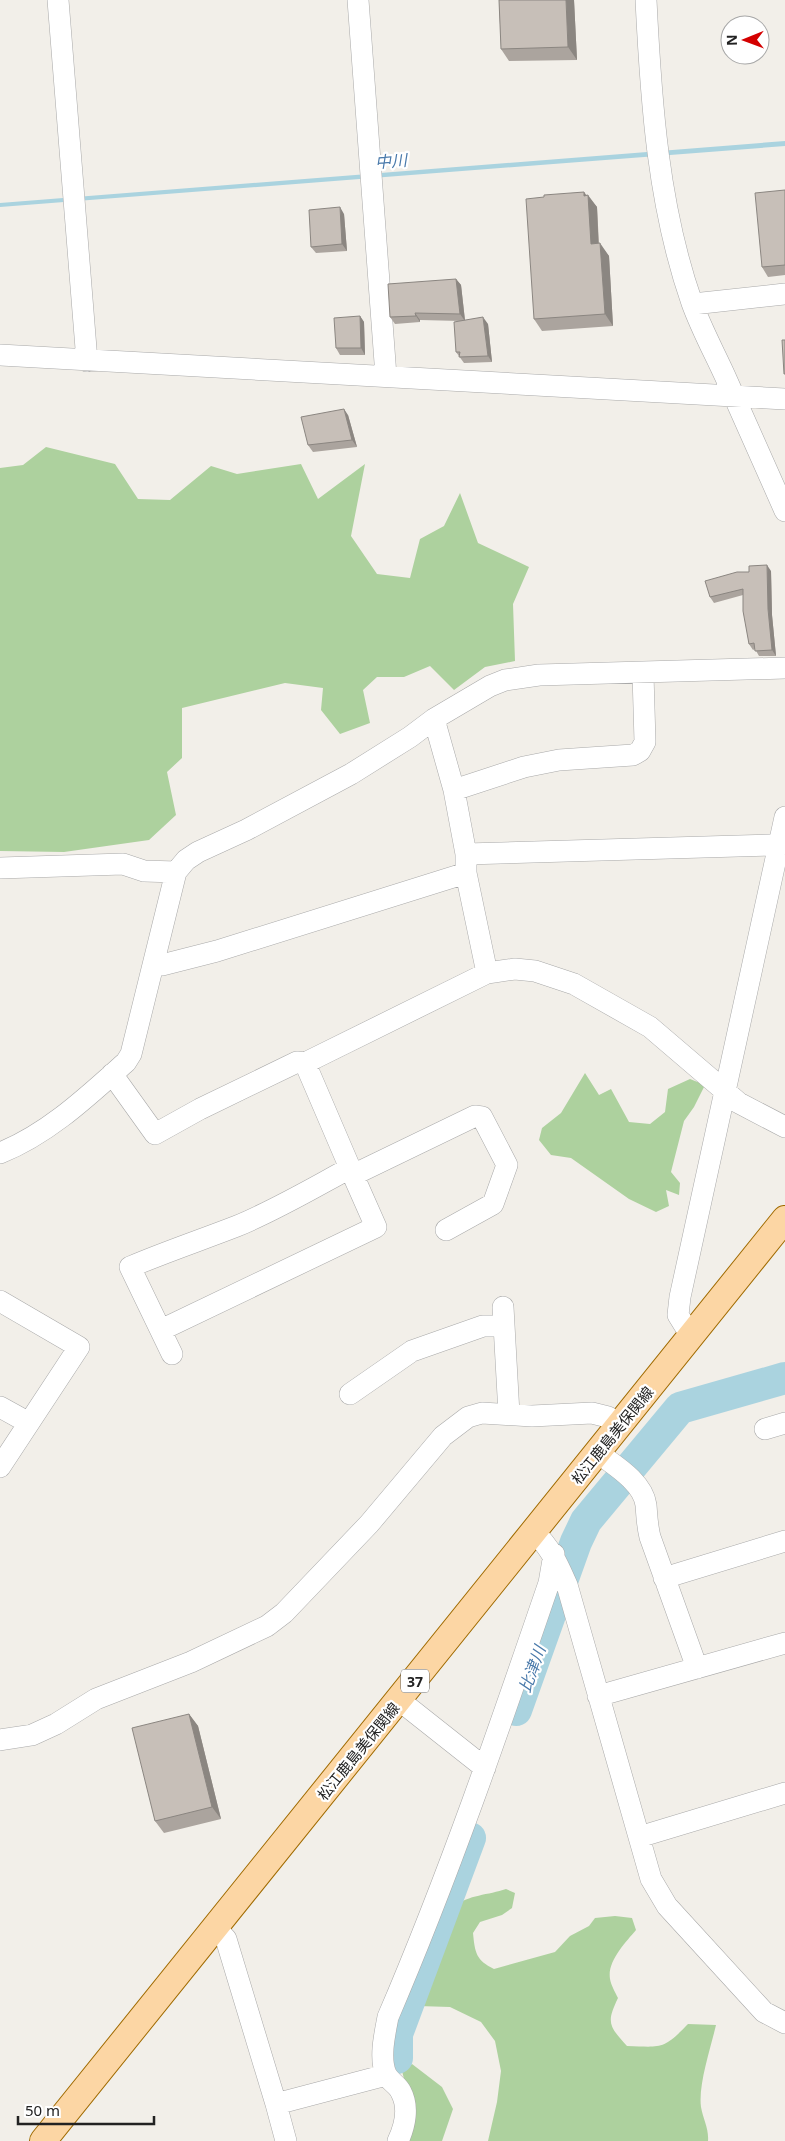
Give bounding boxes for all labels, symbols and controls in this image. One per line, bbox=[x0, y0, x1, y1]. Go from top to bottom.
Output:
north arrow bbox=[720, 15, 770, 65]
text: N bbox=[722, 34, 741, 46]
water label: 中川 bbox=[374, 148, 410, 173]
street label: 松江鹿島美保関線 bbox=[566, 1382, 658, 1488]
water label: 比津川 bbox=[513, 1641, 551, 1695]
road number: 37 bbox=[401, 1670, 429, 1692]
street label: 松江鹿島美保関線 bbox=[312, 1698, 404, 1804]
scale bar bbox=[18, 2094, 154, 2126]
text: 50 m bbox=[25, 2100, 60, 2120]

